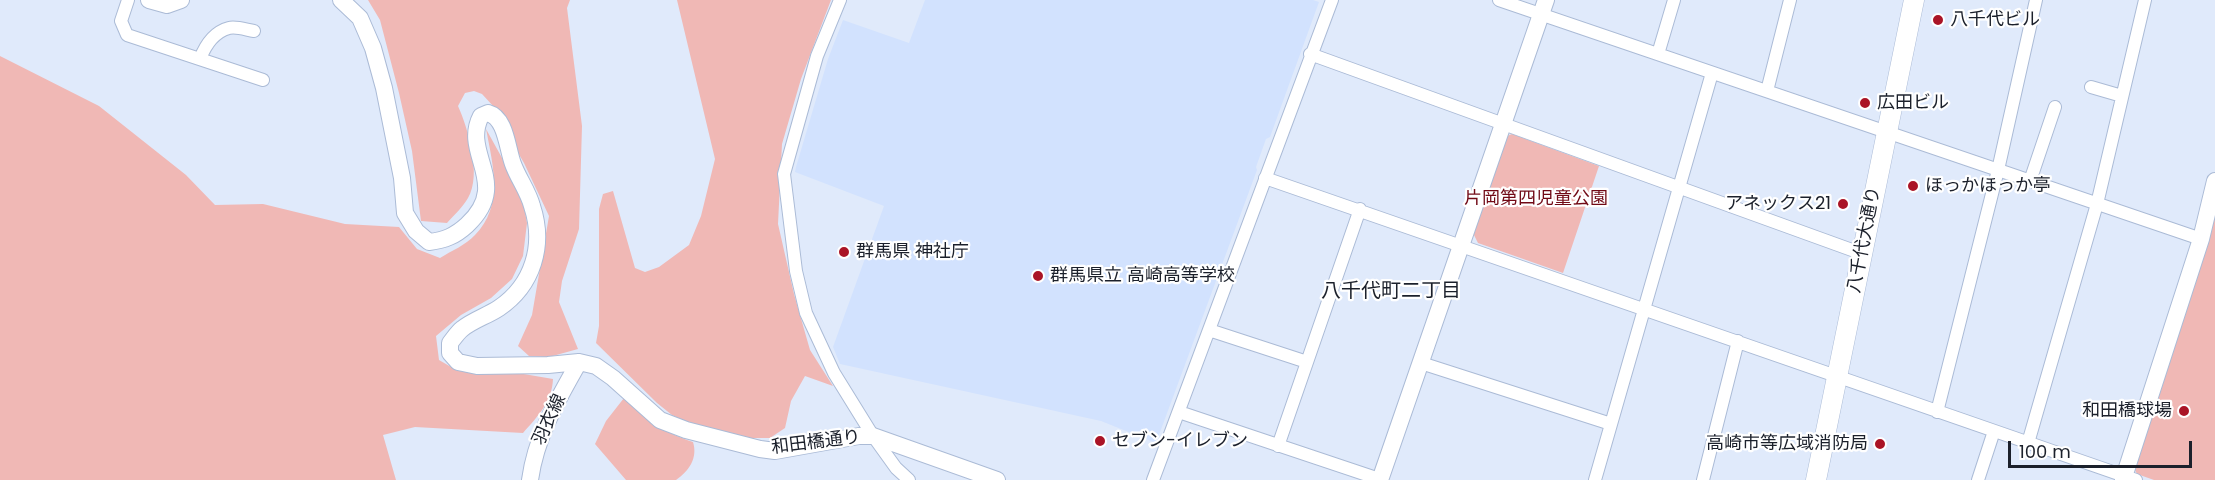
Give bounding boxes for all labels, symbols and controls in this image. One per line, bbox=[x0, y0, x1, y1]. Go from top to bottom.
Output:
place label: 八千代ビル bbox=[1950, 9, 2040, 31]
marker: 八千代ビル bbox=[1931, 13, 1945, 27]
place label: 広田ビル bbox=[1877, 92, 1949, 114]
marker: 広田ビル bbox=[1858, 96, 1872, 110]
place label: ほっかほっか亭 bbox=[1925, 175, 2051, 197]
marker: ほっかほっか亭 bbox=[1906, 179, 1920, 193]
street label: 八千代大通り bbox=[1844, 185, 1886, 295]
park label: 片岡第四児童公園 bbox=[1464, 188, 1608, 210]
place label: アネックス21 bbox=[1725, 193, 1831, 215]
marker: アネックス21 bbox=[1836, 197, 1850, 211]
place label: 群馬県 神社庁 bbox=[856, 241, 969, 263]
marker: 群馬県 神社庁 bbox=[837, 245, 851, 259]
place label: 群馬県立 高崎高等学校 bbox=[1050, 265, 1235, 287]
marker: 群馬県立 高崎高等学校 bbox=[1031, 269, 1045, 283]
district label: 八千代町二丁目 bbox=[1321, 280, 1461, 304]
street label: 羽衣線 bbox=[529, 391, 571, 449]
place label: 和田橋球場 bbox=[2082, 400, 2172, 422]
marker: 和田橋球場 bbox=[2177, 404, 2191, 418]
street label: 和田橋通り bbox=[770, 427, 862, 459]
scale bar bbox=[2011, 429, 2196, 467]
place label: セブン-イレブン bbox=[1112, 430, 1248, 452]
place label: 高崎市等広域消防局 bbox=[1706, 433, 1868, 455]
marker: セブン-イレブン bbox=[1093, 434, 1107, 448]
marker: 高崎市等広域消防局 bbox=[1873, 437, 1887, 451]
text: 100 m bbox=[2019, 439, 2071, 464]

